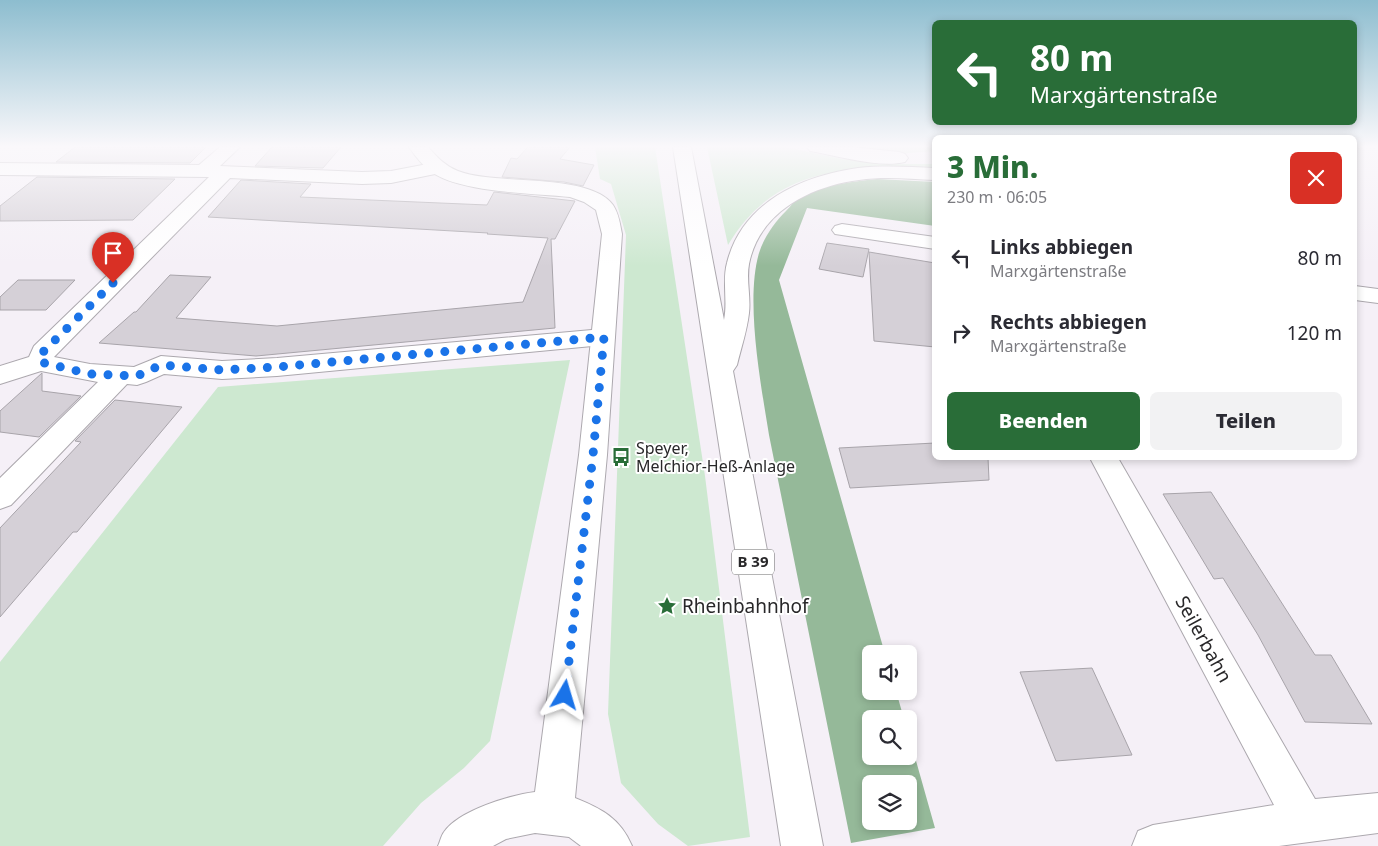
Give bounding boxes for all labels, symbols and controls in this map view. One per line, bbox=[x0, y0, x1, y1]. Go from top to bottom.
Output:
text: 80 m bbox=[1030, 34, 1113, 81]
icon: left bbox=[947, 40, 1012, 105]
text: Marxgärtenstraße bbox=[1030, 79, 1218, 109]
text: 3 Min. bbox=[947, 146, 1038, 187]
button: close bbox=[1290, 152, 1342, 204]
text: 230 m · 06:05 bbox=[947, 186, 1047, 208]
pin bbox=[92, 232, 134, 283]
text: Links abbiegen bbox=[990, 234, 1133, 260]
icon: arrive bbox=[99, 239, 127, 267]
icon: left bbox=[947, 244, 975, 272]
text: 80 m bbox=[1298, 245, 1342, 271]
text: Marxgärtenstraße bbox=[990, 260, 1127, 282]
text: Rechts abbiegen bbox=[990, 309, 1147, 335]
icon: right bbox=[947, 319, 975, 347]
text: 120 m bbox=[1287, 320, 1342, 346]
text: Marxgärtenstraße bbox=[990, 335, 1127, 357]
button: Beenden bbox=[947, 392, 1140, 450]
button: Teilen bbox=[1150, 392, 1342, 450]
place label: Speyer, Melchior-Heß-Anlage bbox=[636, 437, 795, 477]
bus stop icon: Speyer, Melchior-Heß-Anlage bbox=[610, 446, 632, 468]
road number: B 39 bbox=[732, 550, 774, 574]
street label: Seilerbahn bbox=[1170, 591, 1238, 687]
place label: Rheinbahnhof bbox=[682, 593, 810, 619]
place icon: Rheinbahnhof bbox=[656, 595, 678, 617]
map controls bbox=[862, 645, 917, 830]
button: sound bbox=[862, 645, 917, 700]
position arrow bbox=[538, 668, 590, 720]
button: search bbox=[862, 710, 917, 765]
button: layers bbox=[862, 775, 917, 830]

